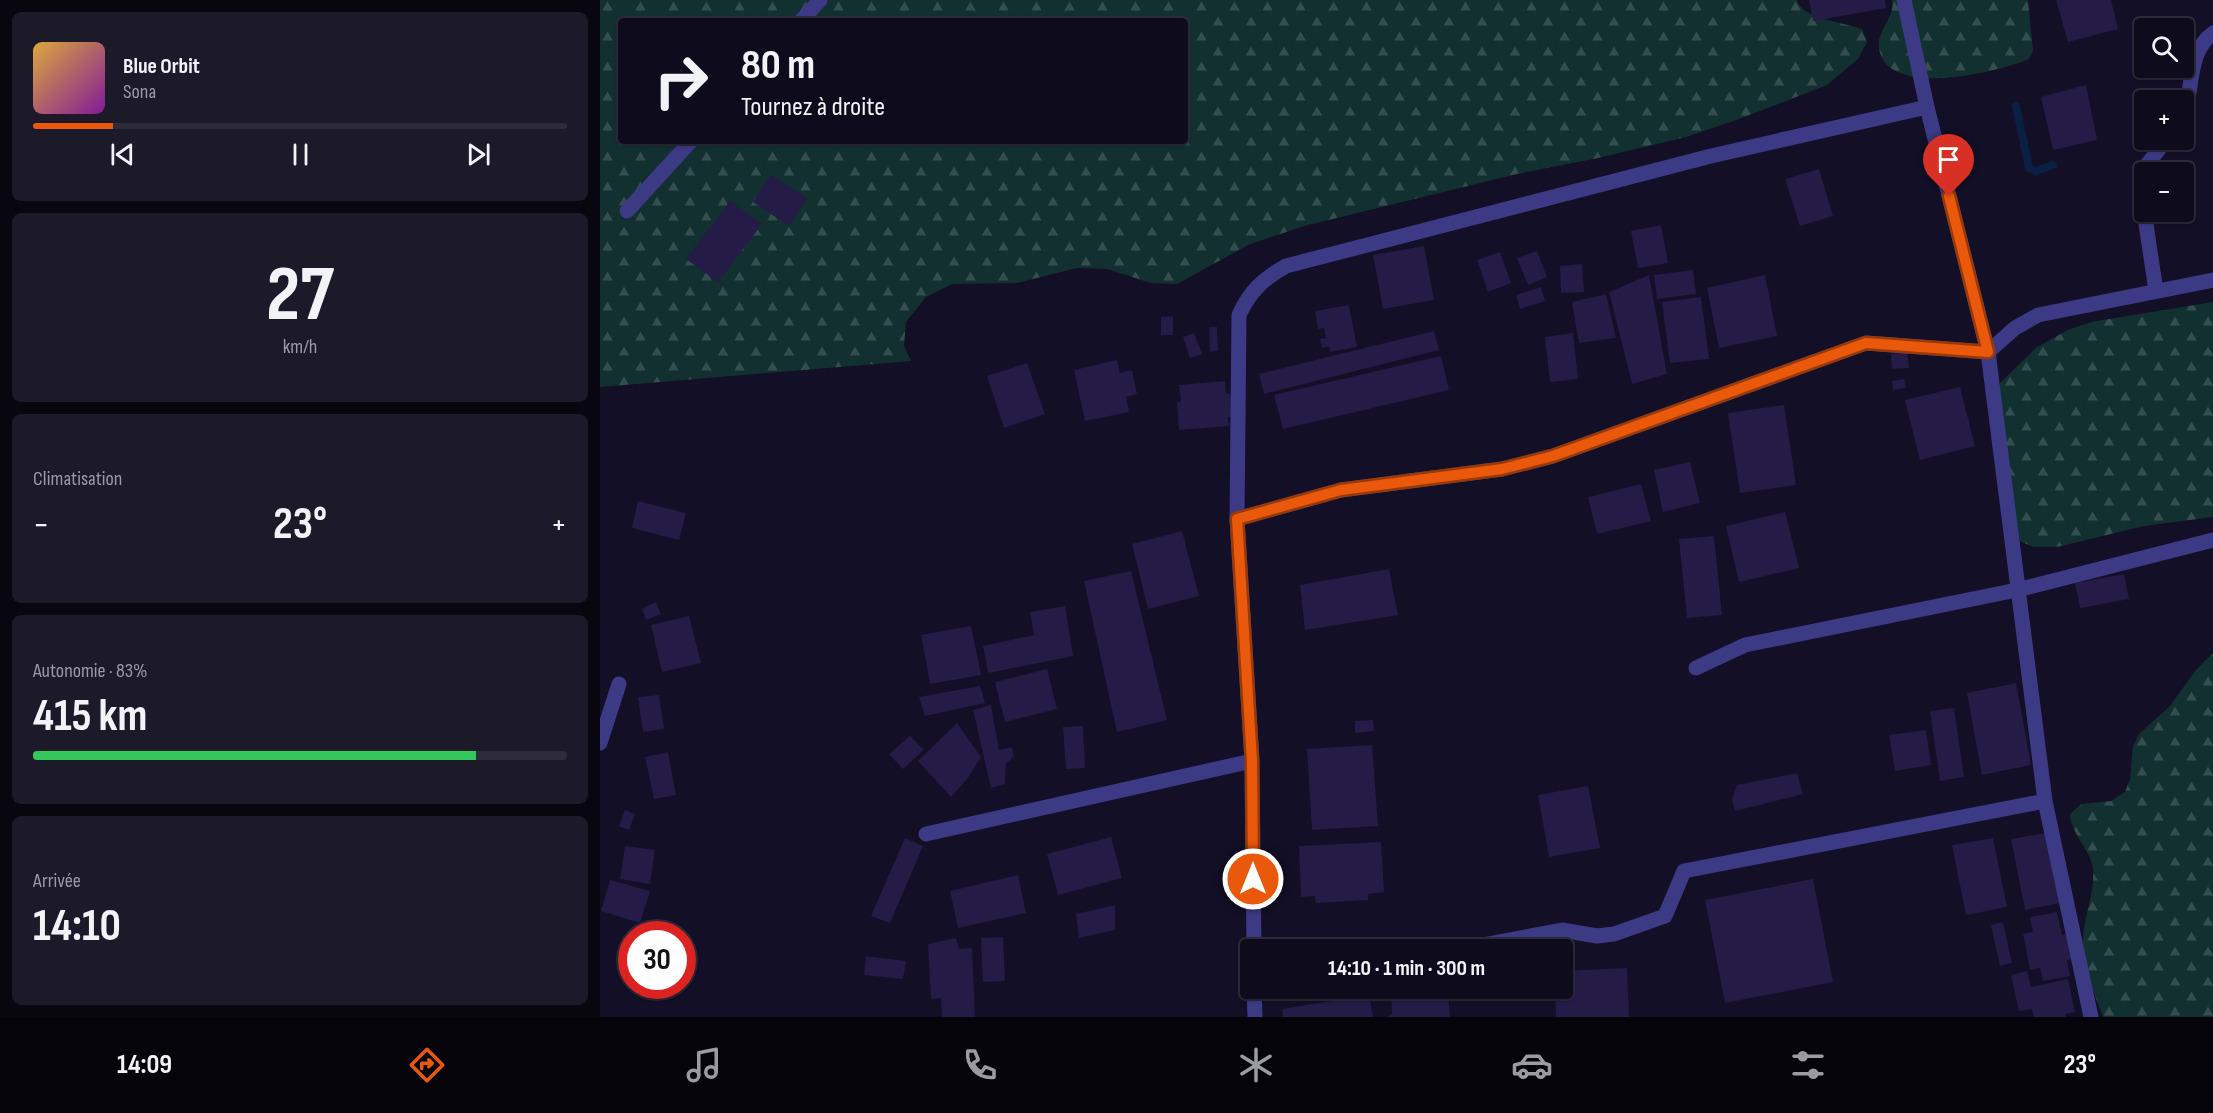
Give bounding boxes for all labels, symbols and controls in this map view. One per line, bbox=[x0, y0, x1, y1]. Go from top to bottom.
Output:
map controls bbox=[2134, 18, 2194, 222]
button: search bbox=[2134, 18, 2194, 78]
text: 80 m bbox=[741, 40, 815, 91]
icon: right bbox=[642, 42, 720, 120]
text: Blue Orbit bbox=[123, 53, 200, 80]
text: Sona bbox=[123, 80, 156, 104]
button: + bbox=[2134, 90, 2194, 150]
text: Tournez à droite bbox=[741, 91, 885, 123]
pin bbox=[1923, 134, 1974, 196]
icon: previous bbox=[106, 138, 139, 171]
icon: pause bbox=[284, 138, 317, 171]
icon: next bbox=[462, 138, 495, 171]
icon: arrive bbox=[1932, 143, 1965, 176]
button: − bbox=[2134, 162, 2194, 222]
text: 27 bbox=[266, 249, 334, 342]
text: km/h bbox=[283, 335, 317, 359]
text: Climatisation bbox=[33, 467, 122, 491]
text: 23° bbox=[273, 497, 327, 552]
text: − bbox=[33, 505, 49, 545]
text: + bbox=[551, 505, 567, 545]
text: Autonomie · 83% bbox=[33, 659, 148, 683]
text: 415 km bbox=[33, 689, 147, 744]
position arrow bbox=[1221, 847, 1285, 911]
text: Arrivée bbox=[33, 869, 81, 893]
text: 14:10 bbox=[33, 899, 121, 954]
speed limit sign: 30 bbox=[618, 921, 696, 999]
text: 14:10 · 1 min · 300 m bbox=[1328, 955, 1485, 982]
icon: directions bbox=[406, 1044, 448, 1086]
icon: music bbox=[683, 1044, 725, 1086]
icon: phone bbox=[959, 1044, 1001, 1086]
icon: climate bbox=[1235, 1044, 1277, 1086]
icon: car bbox=[1511, 1044, 1553, 1086]
icon: filters bbox=[1787, 1044, 1829, 1086]
text: 14:09 bbox=[117, 1049, 172, 1081]
text: 23° bbox=[2063, 1049, 2096, 1081]

